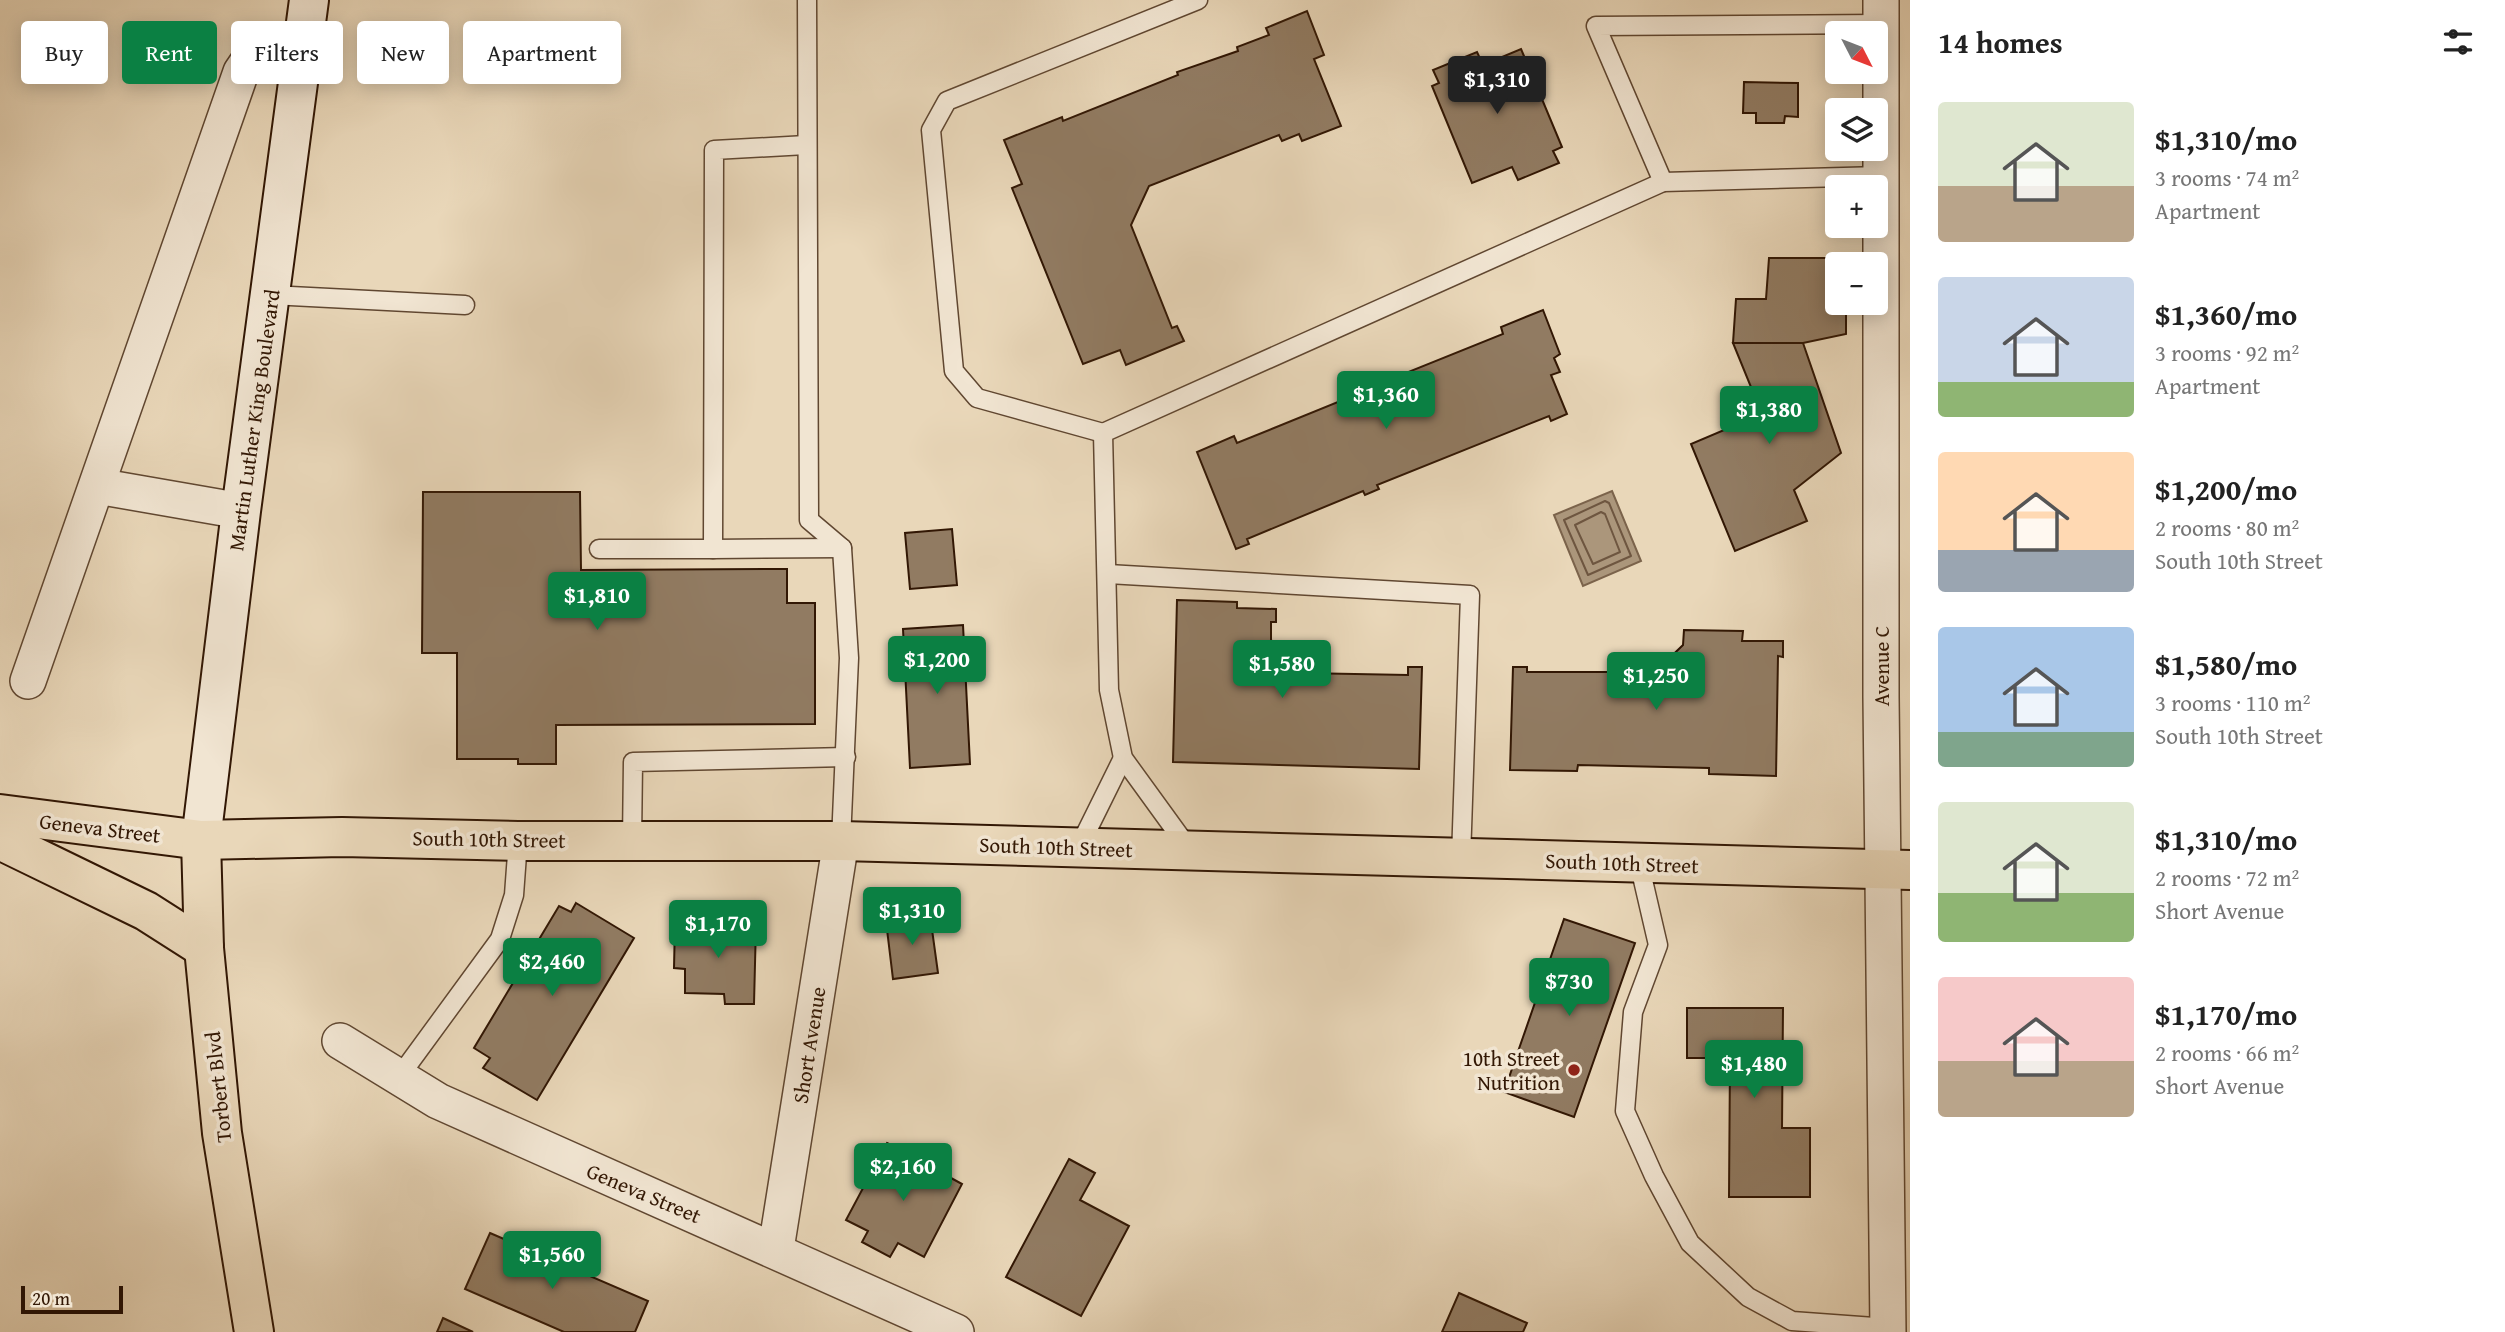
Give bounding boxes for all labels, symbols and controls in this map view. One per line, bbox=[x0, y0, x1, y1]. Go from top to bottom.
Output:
text: 14 homes bbox=[1938, 20, 2063, 64]
chip: Buy bbox=[21, 21, 108, 84]
chip: Rent bbox=[122, 21, 217, 84]
chip: Filters bbox=[231, 21, 343, 84]
chip: New bbox=[357, 21, 449, 84]
chip: Apartment bbox=[463, 21, 621, 84]
north arrow bbox=[1825, 21, 1888, 84]
map controls bbox=[1825, 21, 1888, 315]
icon: filters bbox=[2439, 23, 2477, 61]
pin: $1,310 bbox=[1440, 57, 1554, 116]
text: $1,310 bbox=[1464, 62, 1530, 95]
button: layers bbox=[1825, 98, 1888, 161]
text: $1,310/mo bbox=[2155, 117, 2297, 161]
icon: home bbox=[1994, 130, 2078, 214]
text: 3 rooms · 74 m² bbox=[2155, 161, 2299, 194]
button: + bbox=[1825, 175, 1888, 238]
text: Apartment bbox=[2155, 194, 2260, 227]
button: − bbox=[1825, 252, 1888, 315]
street label: Martin Luther King Boulevard bbox=[220, 286, 288, 553]
text: $1,360/mo bbox=[2155, 292, 2297, 336]
icon: home bbox=[1994, 305, 2078, 389]
text: 3 rooms · 92 m² bbox=[2155, 336, 2299, 369]
text: Apartment bbox=[2155, 369, 2260, 402]
pin: $1,360 bbox=[1329, 372, 1443, 431]
text: $1,360 bbox=[1353, 377, 1419, 410]
pin: $1,380 bbox=[1712, 386, 1826, 446]
text: $1,380 bbox=[1736, 392, 1802, 425]
text: $1,200/mo bbox=[2155, 467, 2297, 511]
icon: home bbox=[1994, 480, 2078, 564]
text: 2 rooms · 80 m² bbox=[2155, 511, 2299, 544]
text: South 10th Street bbox=[2155, 544, 2323, 577]
pin: $1,810 bbox=[540, 572, 654, 632]
text: $1,810 bbox=[564, 578, 630, 611]
street label: Avenue C bbox=[1866, 626, 1897, 706]
pin: $1,200 bbox=[880, 636, 994, 696]
pin: $1,580 bbox=[1225, 640, 1339, 700]
text: $1,200 bbox=[904, 642, 970, 675]
text: $1,580/mo bbox=[2155, 642, 2297, 686]
text: $1,580 bbox=[1249, 646, 1315, 679]
pin: $1,250 bbox=[1599, 652, 1713, 712]
icon: home bbox=[1994, 655, 2078, 739]
text: $1,250 bbox=[1623, 658, 1689, 691]
text: 3 rooms · 110 m² bbox=[2155, 686, 2310, 719]
text: South 10th Street bbox=[2155, 719, 2323, 752]
street label: Geneva Street bbox=[38, 805, 163, 851]
text: $1,310/mo bbox=[2155, 817, 2297, 861]
street label: South 10th Street bbox=[412, 822, 567, 856]
street label: South 10th Street bbox=[979, 829, 1134, 865]
icon: home bbox=[1994, 830, 2078, 914]
street label: South 10th Street bbox=[1545, 845, 1700, 881]
text: 2 rooms · 72 m² bbox=[2155, 861, 2299, 894]
pin: $1,310 bbox=[855, 888, 969, 947]
text: $1,310 bbox=[879, 893, 945, 926]
text: Short Avenue bbox=[2155, 894, 2284, 927]
pin: $1,170 bbox=[661, 900, 775, 960]
text: $1,170 bbox=[685, 906, 751, 939]
pin: $2,460 bbox=[495, 939, 609, 998]
text: $2,460 bbox=[519, 944, 585, 977]
pin: $730 bbox=[1528, 958, 1610, 1018]
text: $730 bbox=[1545, 964, 1593, 997]
street label: Short Avenue bbox=[784, 984, 834, 1106]
text: $1,170/mo bbox=[2155, 992, 2297, 1036]
icon: home bbox=[1994, 1005, 2078, 1089]
street label: Torbert Blvd bbox=[197, 1029, 239, 1144]
text: 2 rooms · 66 m² bbox=[2155, 1036, 2299, 1069]
pin: $1,480 bbox=[1697, 1040, 1811, 1100]
place label: 10th Street Nutrition bbox=[1463, 1043, 1561, 1098]
text: $1,480 bbox=[1721, 1046, 1787, 1079]
marker: 10th Street Nutrition bbox=[1566, 1062, 1582, 1078]
text: Short Avenue bbox=[2155, 1069, 2284, 1102]
pin: $2,160 bbox=[846, 1144, 960, 1203]
text: $2,160 bbox=[870, 1149, 936, 1182]
street label: Geneva Street bbox=[582, 1155, 707, 1231]
pin: $1,560 bbox=[495, 1232, 609, 1291]
text: $1,560 bbox=[519, 1237, 585, 1270]
scale bar bbox=[21, 1283, 122, 1315]
text: 20 m bbox=[32, 1284, 70, 1312]

